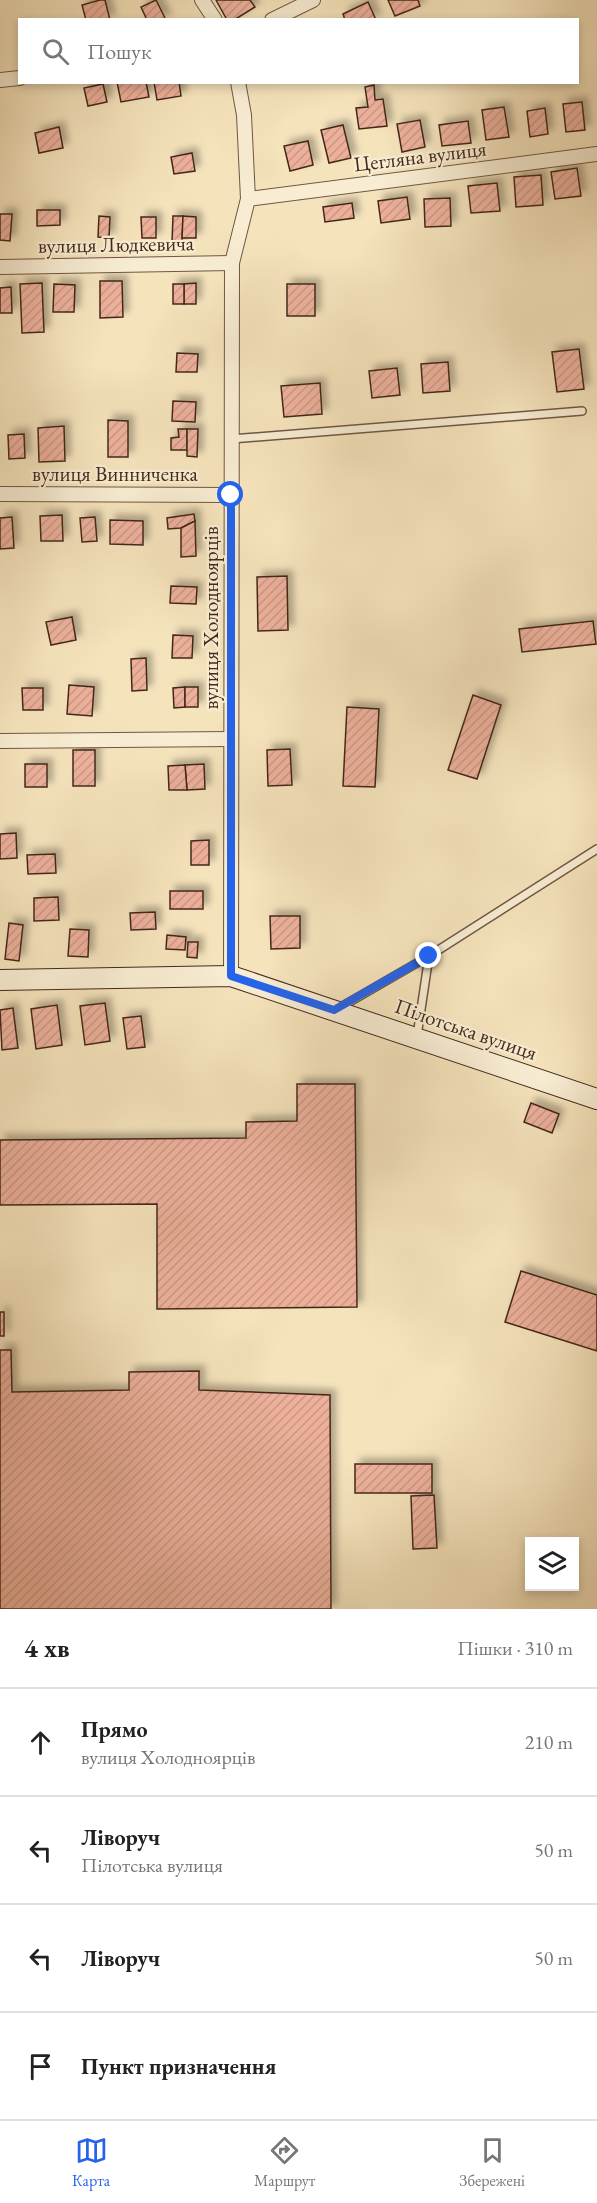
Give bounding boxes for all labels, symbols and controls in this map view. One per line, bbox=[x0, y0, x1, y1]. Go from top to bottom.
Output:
search box bbox=[18, 18, 579, 84]
icon: search bbox=[39, 35, 72, 68]
text: Пошук bbox=[87, 37, 151, 66]
street label: Цегляна вулиця bbox=[352, 134, 488, 178]
street label: вулиця Людкевича bbox=[38, 229, 195, 259]
street label: вулиця Винниченка bbox=[32, 460, 199, 487]
route start bbox=[217, 481, 243, 507]
street label: вулиця Холодноярців bbox=[197, 526, 224, 710]
route end bbox=[415, 942, 441, 968]
street label: Пілотська вулиця bbox=[391, 992, 541, 1066]
map controls bbox=[525, 1537, 579, 1591]
button: layers bbox=[525, 1537, 579, 1591]
text: 4 хв bbox=[24, 1631, 70, 1665]
text: Пішки · 310 m bbox=[457, 1635, 573, 1661]
text: Прямо bbox=[81, 1715, 148, 1744]
icon: ahead bbox=[24, 1726, 57, 1759]
text: 210 m bbox=[525, 1729, 573, 1755]
text: вулиця Холодноярців bbox=[81, 1744, 256, 1770]
text: Ліворуч bbox=[81, 1823, 160, 1852]
icon: left bbox=[24, 1834, 57, 1867]
text: 50 m bbox=[534, 1837, 573, 1863]
text: Пілотська вулиця bbox=[81, 1852, 223, 1878]
icon: left bbox=[24, 1942, 57, 1975]
text: Ліворуч bbox=[81, 1944, 160, 1973]
text: 50 m bbox=[534, 1945, 573, 1971]
icon: arrive bbox=[24, 2050, 57, 2083]
text: Пункт призначення bbox=[81, 2052, 276, 2081]
tab: Карта bbox=[72, 2134, 110, 2191]
tab: Маршрут bbox=[254, 2134, 315, 2191]
tab: Збережені bbox=[459, 2134, 525, 2191]

